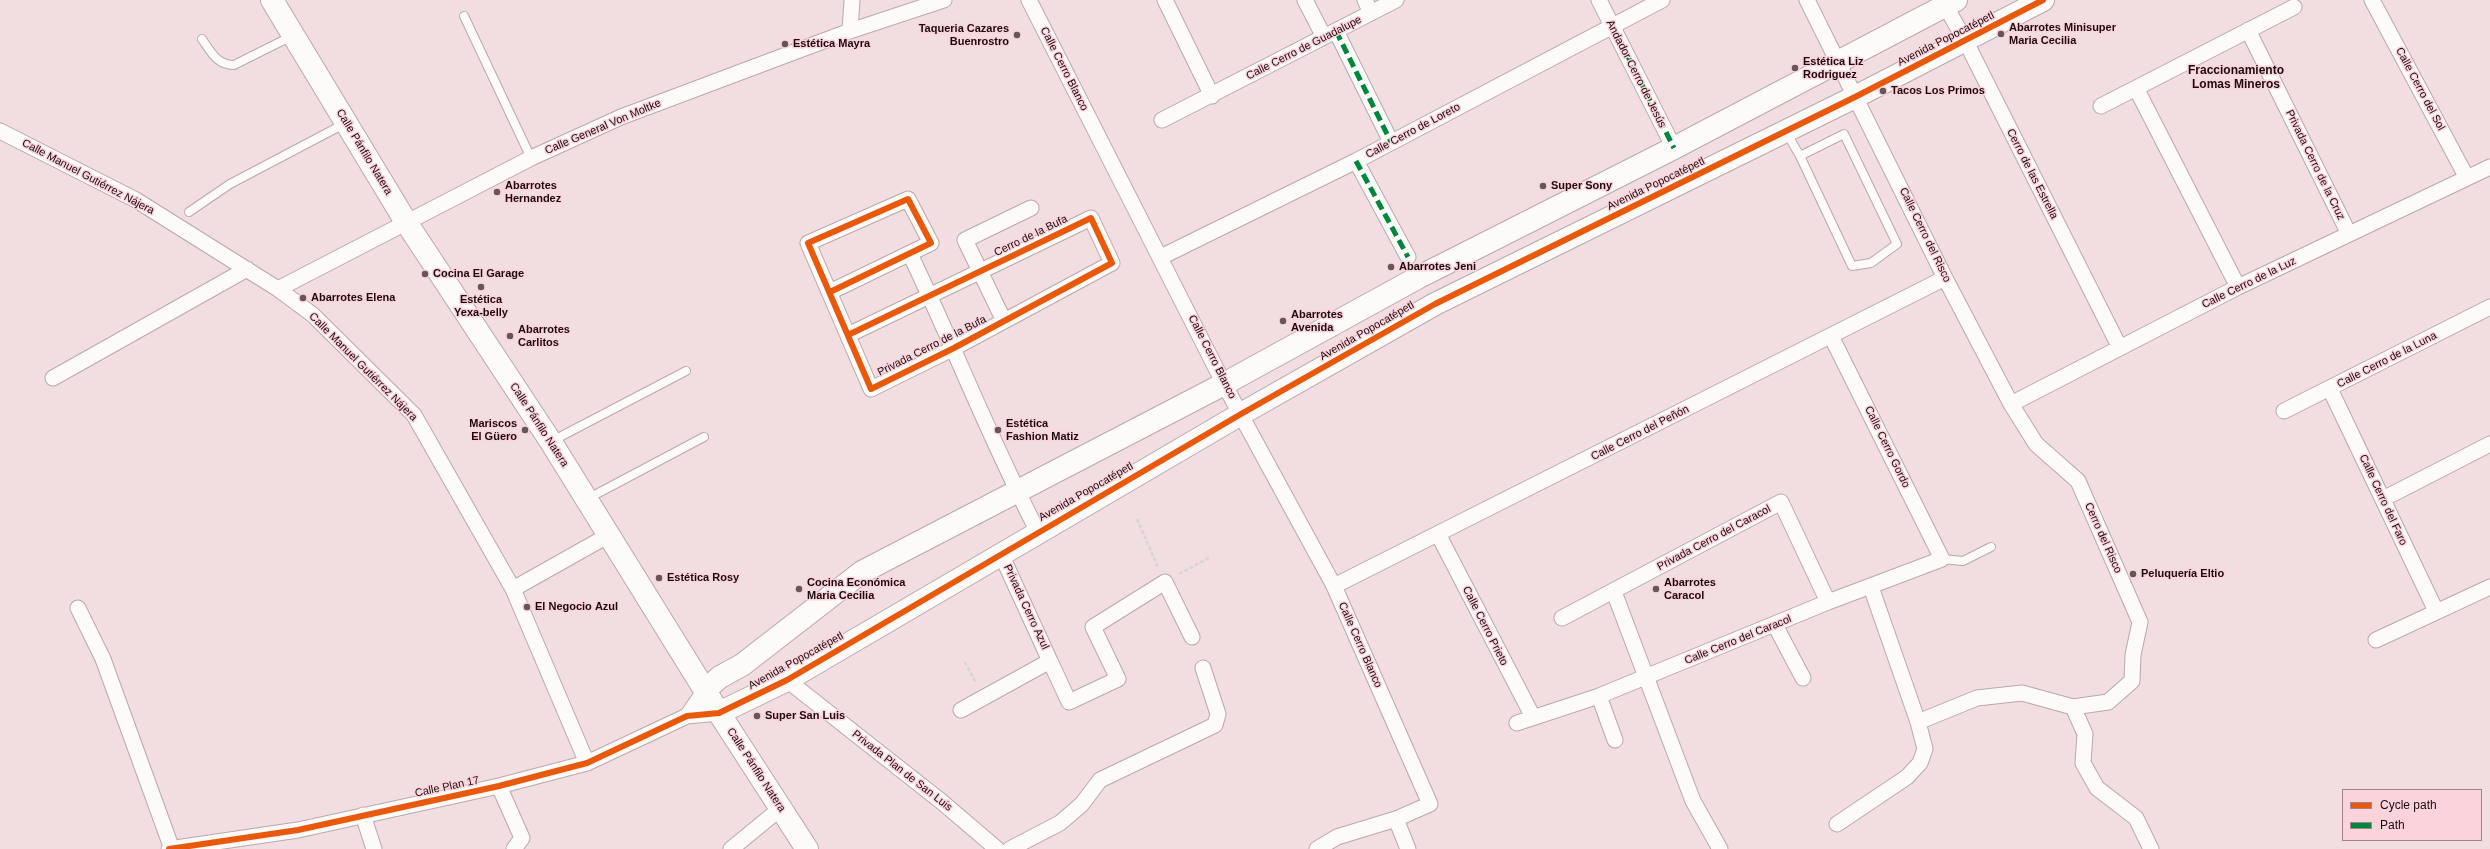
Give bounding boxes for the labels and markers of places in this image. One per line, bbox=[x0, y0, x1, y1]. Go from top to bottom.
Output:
place label: Abarrotes Minisuper Maria Cecilia bbox=[2009, 21, 2116, 47]
place label: Taqueria Cazares Buenrostro bbox=[919, 22, 1009, 48]
marker: Abarrotes Minisuper Maria Cecilia bbox=[1996, 29, 2006, 39]
marker: Taqueria Cazares Buenrostro bbox=[1012, 30, 1022, 40]
place label: Estética Mayra bbox=[793, 37, 870, 51]
marker: Estética Mayra bbox=[780, 39, 790, 49]
place label: Estética Liz Rodriguez bbox=[1803, 55, 1864, 81]
marker: Estética Liz Rodriguez bbox=[1790, 63, 1800, 73]
place label: Tacos Los Primos bbox=[1891, 84, 1985, 98]
marker: Tacos Los Primos bbox=[1878, 86, 1888, 96]
place label: Abarrotes Hernandez bbox=[505, 179, 561, 205]
place label: Super Sony bbox=[1551, 179, 1612, 193]
marker: Super Sony bbox=[1538, 181, 1548, 191]
marker: Abarrotes Hernandez bbox=[492, 187, 502, 197]
place label: Abarrotes Jeni bbox=[1399, 260, 1476, 274]
marker: Abarrotes Jeni bbox=[1386, 262, 1396, 272]
place label: Cocina El Garage bbox=[433, 267, 524, 281]
marker: Cocina El Garage bbox=[420, 269, 430, 279]
marker: Estética Yexa-belly bbox=[476, 282, 486, 292]
place label: Abarrotes Elena bbox=[311, 291, 395, 305]
marker: Abarrotes Elena bbox=[298, 293, 308, 303]
place label: Estética Yexa-belly bbox=[454, 293, 508, 319]
place label: Abarrotes Avenida bbox=[1291, 308, 1343, 334]
marker: Abarrotes Avenida bbox=[1278, 316, 1288, 326]
place label: Abarrotes Carlitos bbox=[518, 323, 570, 349]
marker: Abarrotes Carlitos bbox=[505, 331, 515, 341]
place label: Mariscos El Güero bbox=[469, 417, 517, 443]
place label: Estética Fashion Matiz bbox=[1006, 417, 1079, 443]
marker: Mariscos El Güero bbox=[520, 425, 530, 435]
marker: Estética Fashion Matiz bbox=[993, 425, 1003, 435]
place label: Peluquería Eltio bbox=[2141, 567, 2224, 581]
marker: Peluquería Eltio bbox=[2128, 569, 2138, 579]
place label: Estética Rosy bbox=[667, 571, 739, 585]
marker: Estética Rosy bbox=[654, 573, 664, 583]
place label: Cocina Económica Maria Cecilia bbox=[807, 576, 905, 602]
place label: Abarrotes Caracol bbox=[1664, 576, 1716, 602]
marker: Cocina Económica Maria Cecilia bbox=[794, 584, 804, 594]
marker: Abarrotes Caracol bbox=[1651, 584, 1661, 594]
place label: El Negocio Azul bbox=[535, 600, 618, 614]
marker: El Negocio Azul bbox=[522, 602, 532, 612]
place label: Super San Luis bbox=[765, 709, 845, 723]
marker: Super San Luis bbox=[752, 711, 762, 721]

